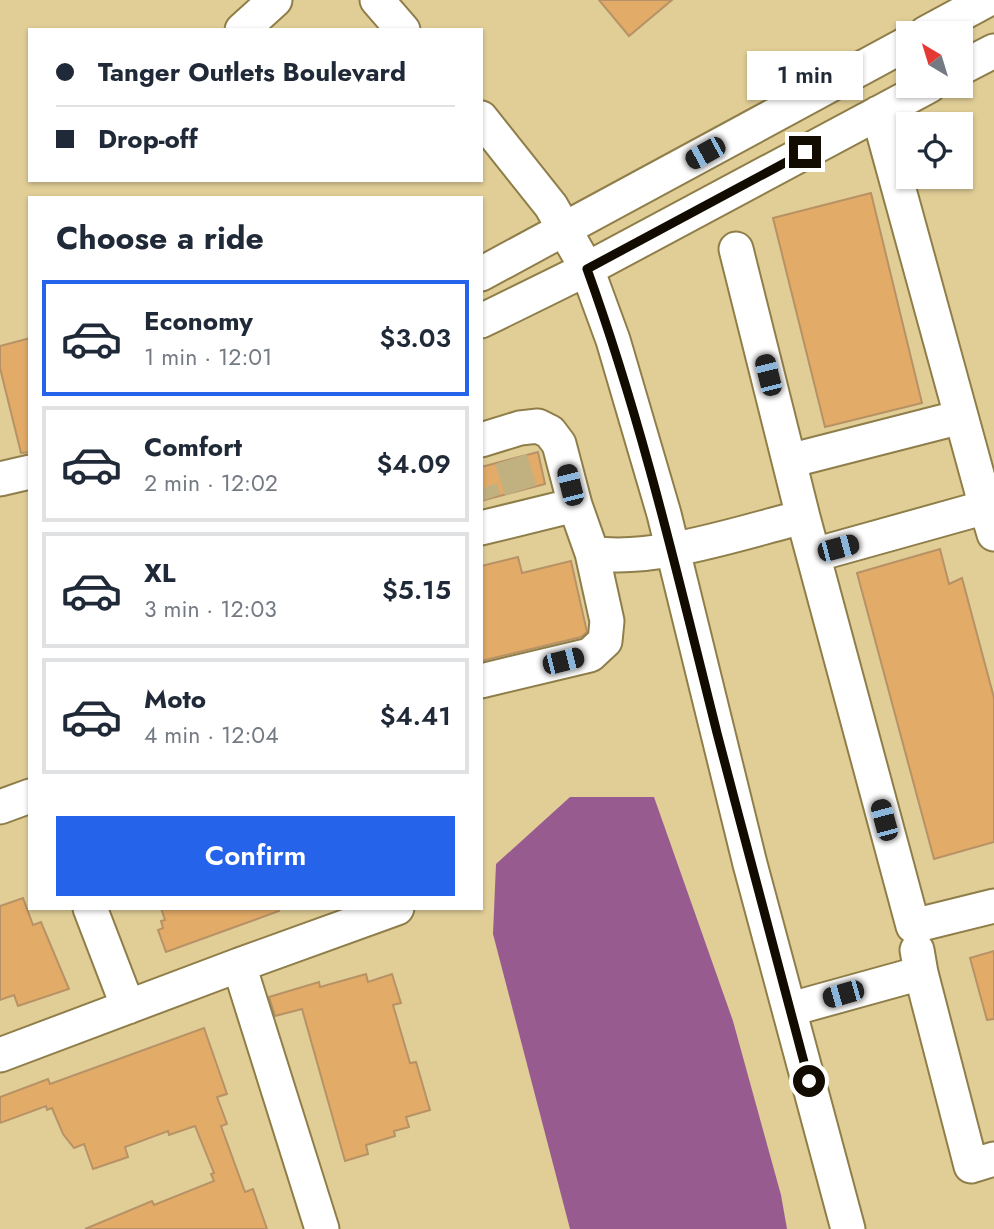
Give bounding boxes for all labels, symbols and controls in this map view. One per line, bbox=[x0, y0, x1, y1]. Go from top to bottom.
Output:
north arrow bbox=[896, 21, 973, 98]
map controls bbox=[896, 21, 973, 189]
callout: 1 min bbox=[747, 51, 863, 100]
text: Tanger Outlets Boulevard bbox=[98, 53, 406, 91]
text: 1 min bbox=[777, 58, 833, 92]
button: locate bbox=[896, 112, 973, 189]
text: Drop-off bbox=[98, 120, 198, 158]
car bbox=[682, 134, 729, 172]
route end bbox=[789, 136, 821, 168]
text: Choose a ride bbox=[56, 215, 264, 261]
text: Economy bbox=[144, 302, 253, 340]
icon: car bbox=[60, 307, 123, 370]
text: $3.03 bbox=[380, 319, 451, 357]
text: 1 min · 12:01 bbox=[144, 340, 272, 374]
car bbox=[753, 352, 784, 398]
text: Comfort bbox=[144, 428, 242, 466]
icon: car bbox=[60, 433, 123, 496]
text: $4.09 bbox=[376, 445, 451, 483]
car bbox=[555, 462, 586, 508]
text: 2 min · 12:02 bbox=[144, 466, 278, 500]
car bbox=[815, 532, 862, 564]
text: XL bbox=[144, 554, 176, 592]
icon: car bbox=[60, 559, 123, 622]
text: $5.15 bbox=[382, 571, 451, 609]
text: 3 min · 12:03 bbox=[144, 592, 277, 626]
car bbox=[541, 646, 586, 676]
text: Moto bbox=[144, 680, 206, 718]
icon: car bbox=[60, 685, 123, 748]
text: $4.41 bbox=[380, 697, 451, 735]
text: 4 min · 12:04 bbox=[144, 718, 279, 752]
car bbox=[869, 797, 900, 843]
button: Confirm bbox=[56, 816, 455, 896]
car bbox=[820, 978, 867, 1010]
route start bbox=[793, 1065, 825, 1097]

